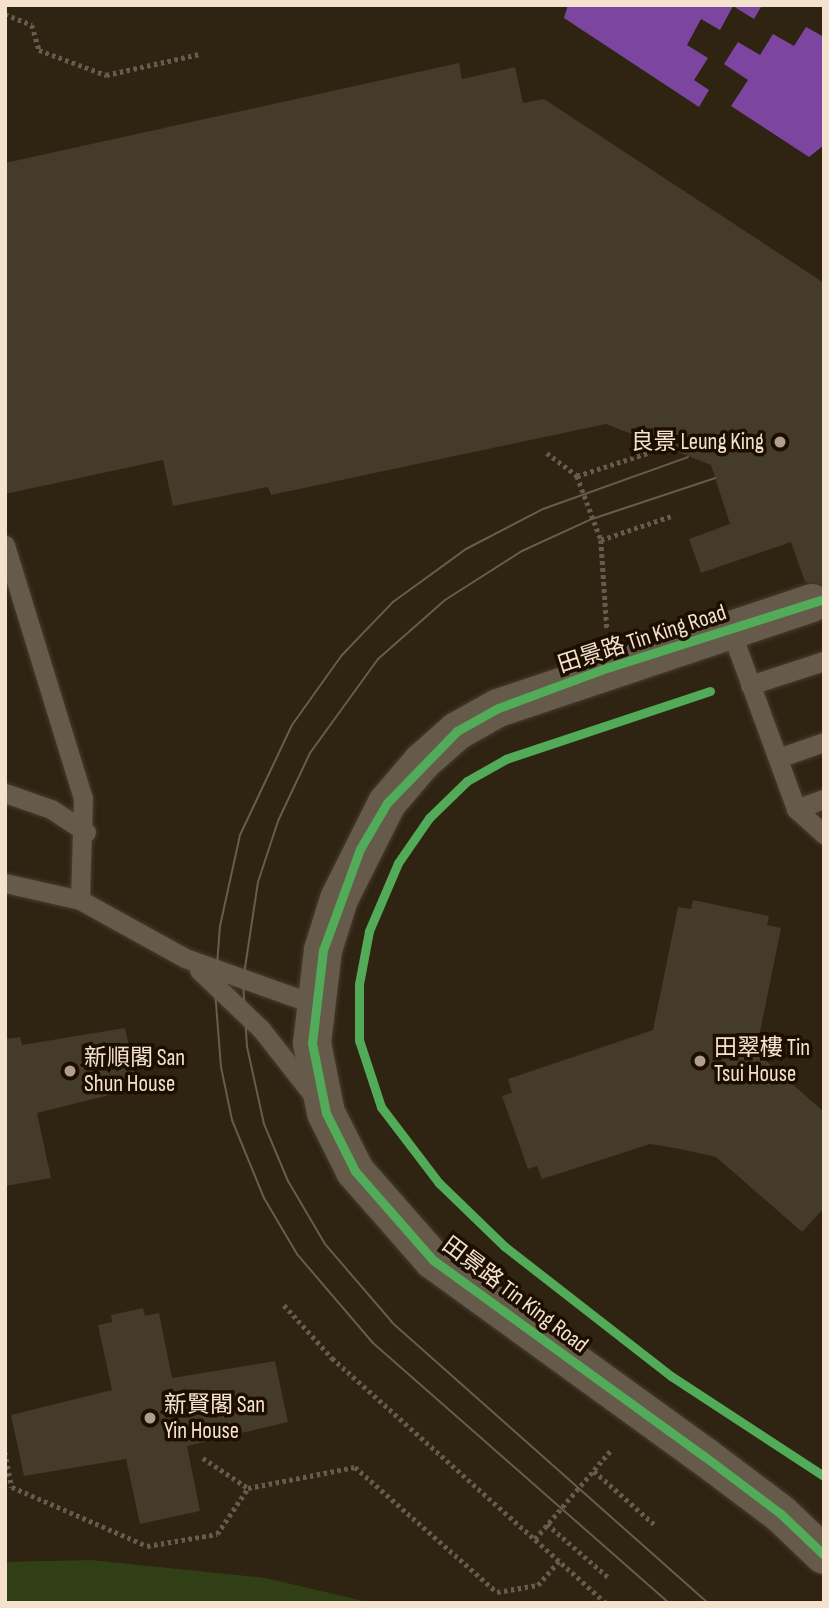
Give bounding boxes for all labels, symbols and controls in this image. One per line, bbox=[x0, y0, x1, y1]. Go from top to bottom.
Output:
place label: 良景 Leung King bbox=[631, 428, 764, 456]
marker: 良景 Leung King bbox=[770, 432, 790, 452]
street label: 田景路 Tin King Road bbox=[554, 599, 730, 679]
place label: 田翠樓 Tin Tsui House bbox=[714, 1034, 810, 1088]
place label: 新順閣 San Shun House bbox=[84, 1044, 185, 1098]
marker: 田翠樓 Tin Tsui House bbox=[692, 1053, 708, 1069]
marker: 新順閣 San Shun House bbox=[62, 1063, 78, 1079]
street label: 田景路 Tin King Road bbox=[437, 1231, 593, 1359]
place label: 新賢閣 San Yin House bbox=[164, 1391, 265, 1445]
marker: 新賢閣 San Yin House bbox=[142, 1410, 158, 1426]

